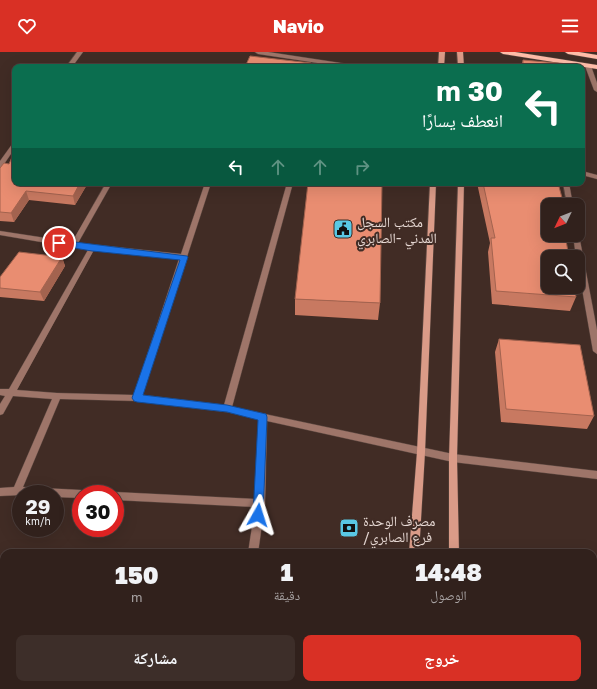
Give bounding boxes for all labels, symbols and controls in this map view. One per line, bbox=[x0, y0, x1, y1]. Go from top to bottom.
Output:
icon: heart bbox=[16, 15, 38, 37]
text: Navio bbox=[273, 15, 324, 37]
icon: menu bbox=[559, 15, 581, 37]
text: 30 m bbox=[436, 74, 503, 107]
icon: left bbox=[517, 80, 569, 132]
text: انعطف يسارًا bbox=[422, 109, 503, 131]
icon: left bbox=[225, 156, 247, 178]
icon: ahead bbox=[267, 156, 289, 178]
icon: ahead bbox=[309, 156, 331, 178]
icon: right bbox=[351, 156, 373, 178]
north arrow bbox=[541, 198, 585, 242]
map controls bbox=[541, 198, 585, 294]
place label: مكتب السجل المدني -الصابري bbox=[357, 213, 437, 249]
public building icon: مكتب السجل المدني -الصابري bbox=[332, 218, 354, 240]
pin bbox=[42, 226, 76, 260]
icon: arrive bbox=[48, 232, 70, 254]
button: search bbox=[541, 250, 585, 294]
speed limit sign: 30 bbox=[72, 485, 124, 537]
text: 29 bbox=[26, 494, 50, 518]
position arrow bbox=[237, 494, 279, 536]
place label: مصرف الوحدة /فرع الصابري bbox=[363, 512, 435, 548]
text: km/h bbox=[25, 515, 51, 527]
bank icon: مصرف الوحدة /فرع الصابري bbox=[338, 517, 360, 539]
text: 1 bbox=[281, 557, 293, 586]
text: 14:48 bbox=[415, 557, 482, 586]
text: 150 bbox=[115, 560, 159, 589]
text: دقيقة bbox=[274, 587, 300, 603]
text: الوصول bbox=[431, 587, 467, 603]
text: m bbox=[131, 589, 143, 605]
button: مشاركة bbox=[16, 635, 295, 681]
button: خروج bbox=[303, 635, 581, 681]

